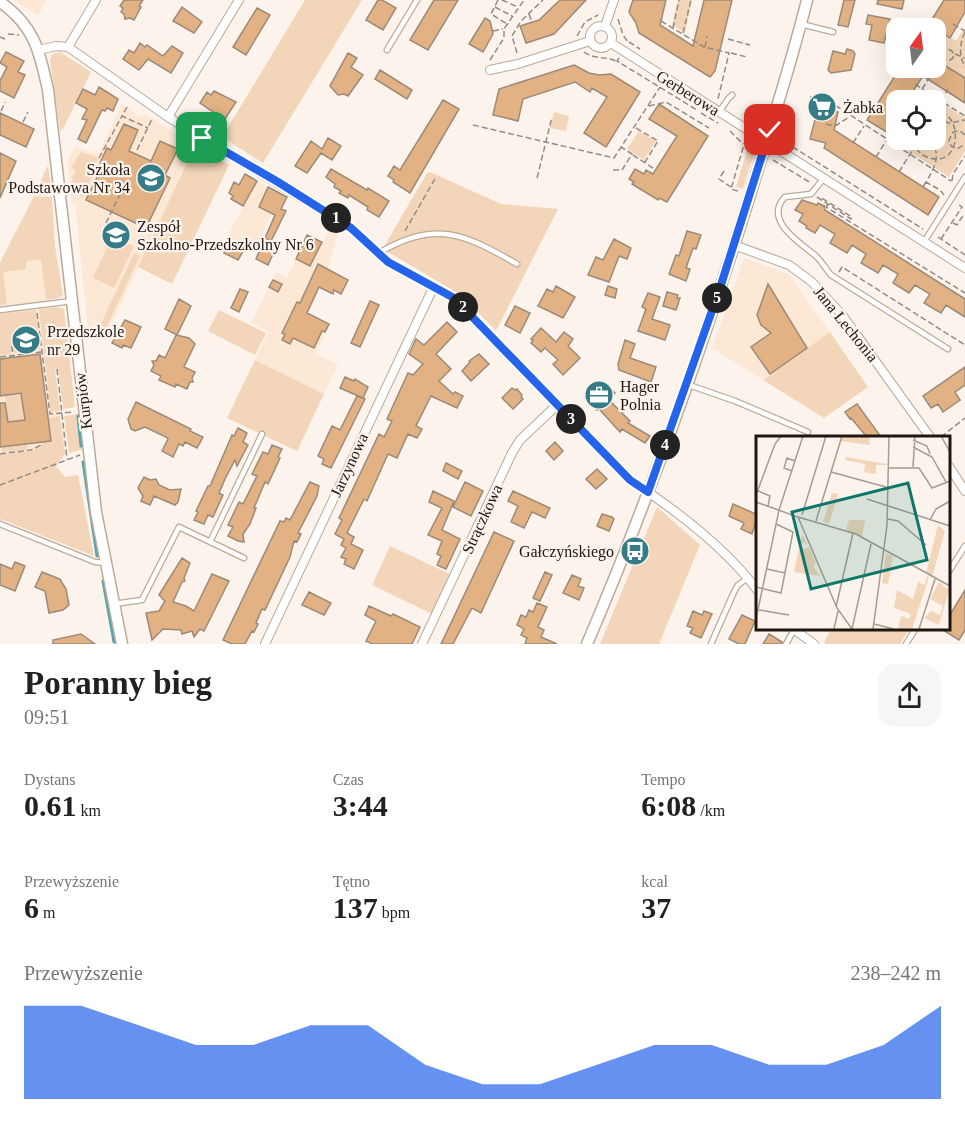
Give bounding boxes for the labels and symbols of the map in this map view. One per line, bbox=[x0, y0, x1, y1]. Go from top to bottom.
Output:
north arrow bbox=[886, 18, 946, 78]
street label: Gerberowa bbox=[653, 67, 723, 119]
supermarket icon: Żabka bbox=[806, 91, 838, 123]
place label: Żabka bbox=[843, 99, 883, 116]
pin bbox=[744, 104, 795, 155]
pin bbox=[176, 112, 227, 163]
place label: Szkoła Podstawowa Nr 34 bbox=[8, 161, 130, 196]
school or university icon: Szkoła Podstawowa Nr 34 bbox=[135, 162, 167, 194]
pin: 1 bbox=[321, 203, 351, 233]
place label: Zespół Szkolno-Przedszkolny Nr 6 bbox=[137, 218, 314, 254]
school or university icon: Zespół Szkolno-Przedszkolny Nr 6 bbox=[100, 219, 132, 251]
pin: 5 bbox=[702, 283, 732, 313]
street label: Jana Lechonia bbox=[810, 283, 882, 365]
pin: 2 bbox=[448, 292, 478, 322]
place label: Przedszkole nr 29 bbox=[47, 323, 124, 358]
school or university icon: Przedszkole nr 29 bbox=[10, 324, 42, 356]
street label: Kurpiów bbox=[71, 371, 96, 430]
place label: Hager Polnia bbox=[620, 378, 661, 413]
office icon: Hager Polnia bbox=[583, 379, 615, 411]
pin: 3 bbox=[556, 404, 586, 434]
street label: Jarzynowa bbox=[327, 430, 372, 500]
pin: 4 bbox=[650, 430, 680, 460]
inset map bbox=[756, 436, 950, 629]
street label: Strączkowa bbox=[459, 482, 506, 557]
bus stop icon: Gałczyńskiego bbox=[619, 535, 651, 567]
place label: Gałczyńskiego bbox=[519, 543, 614, 561]

